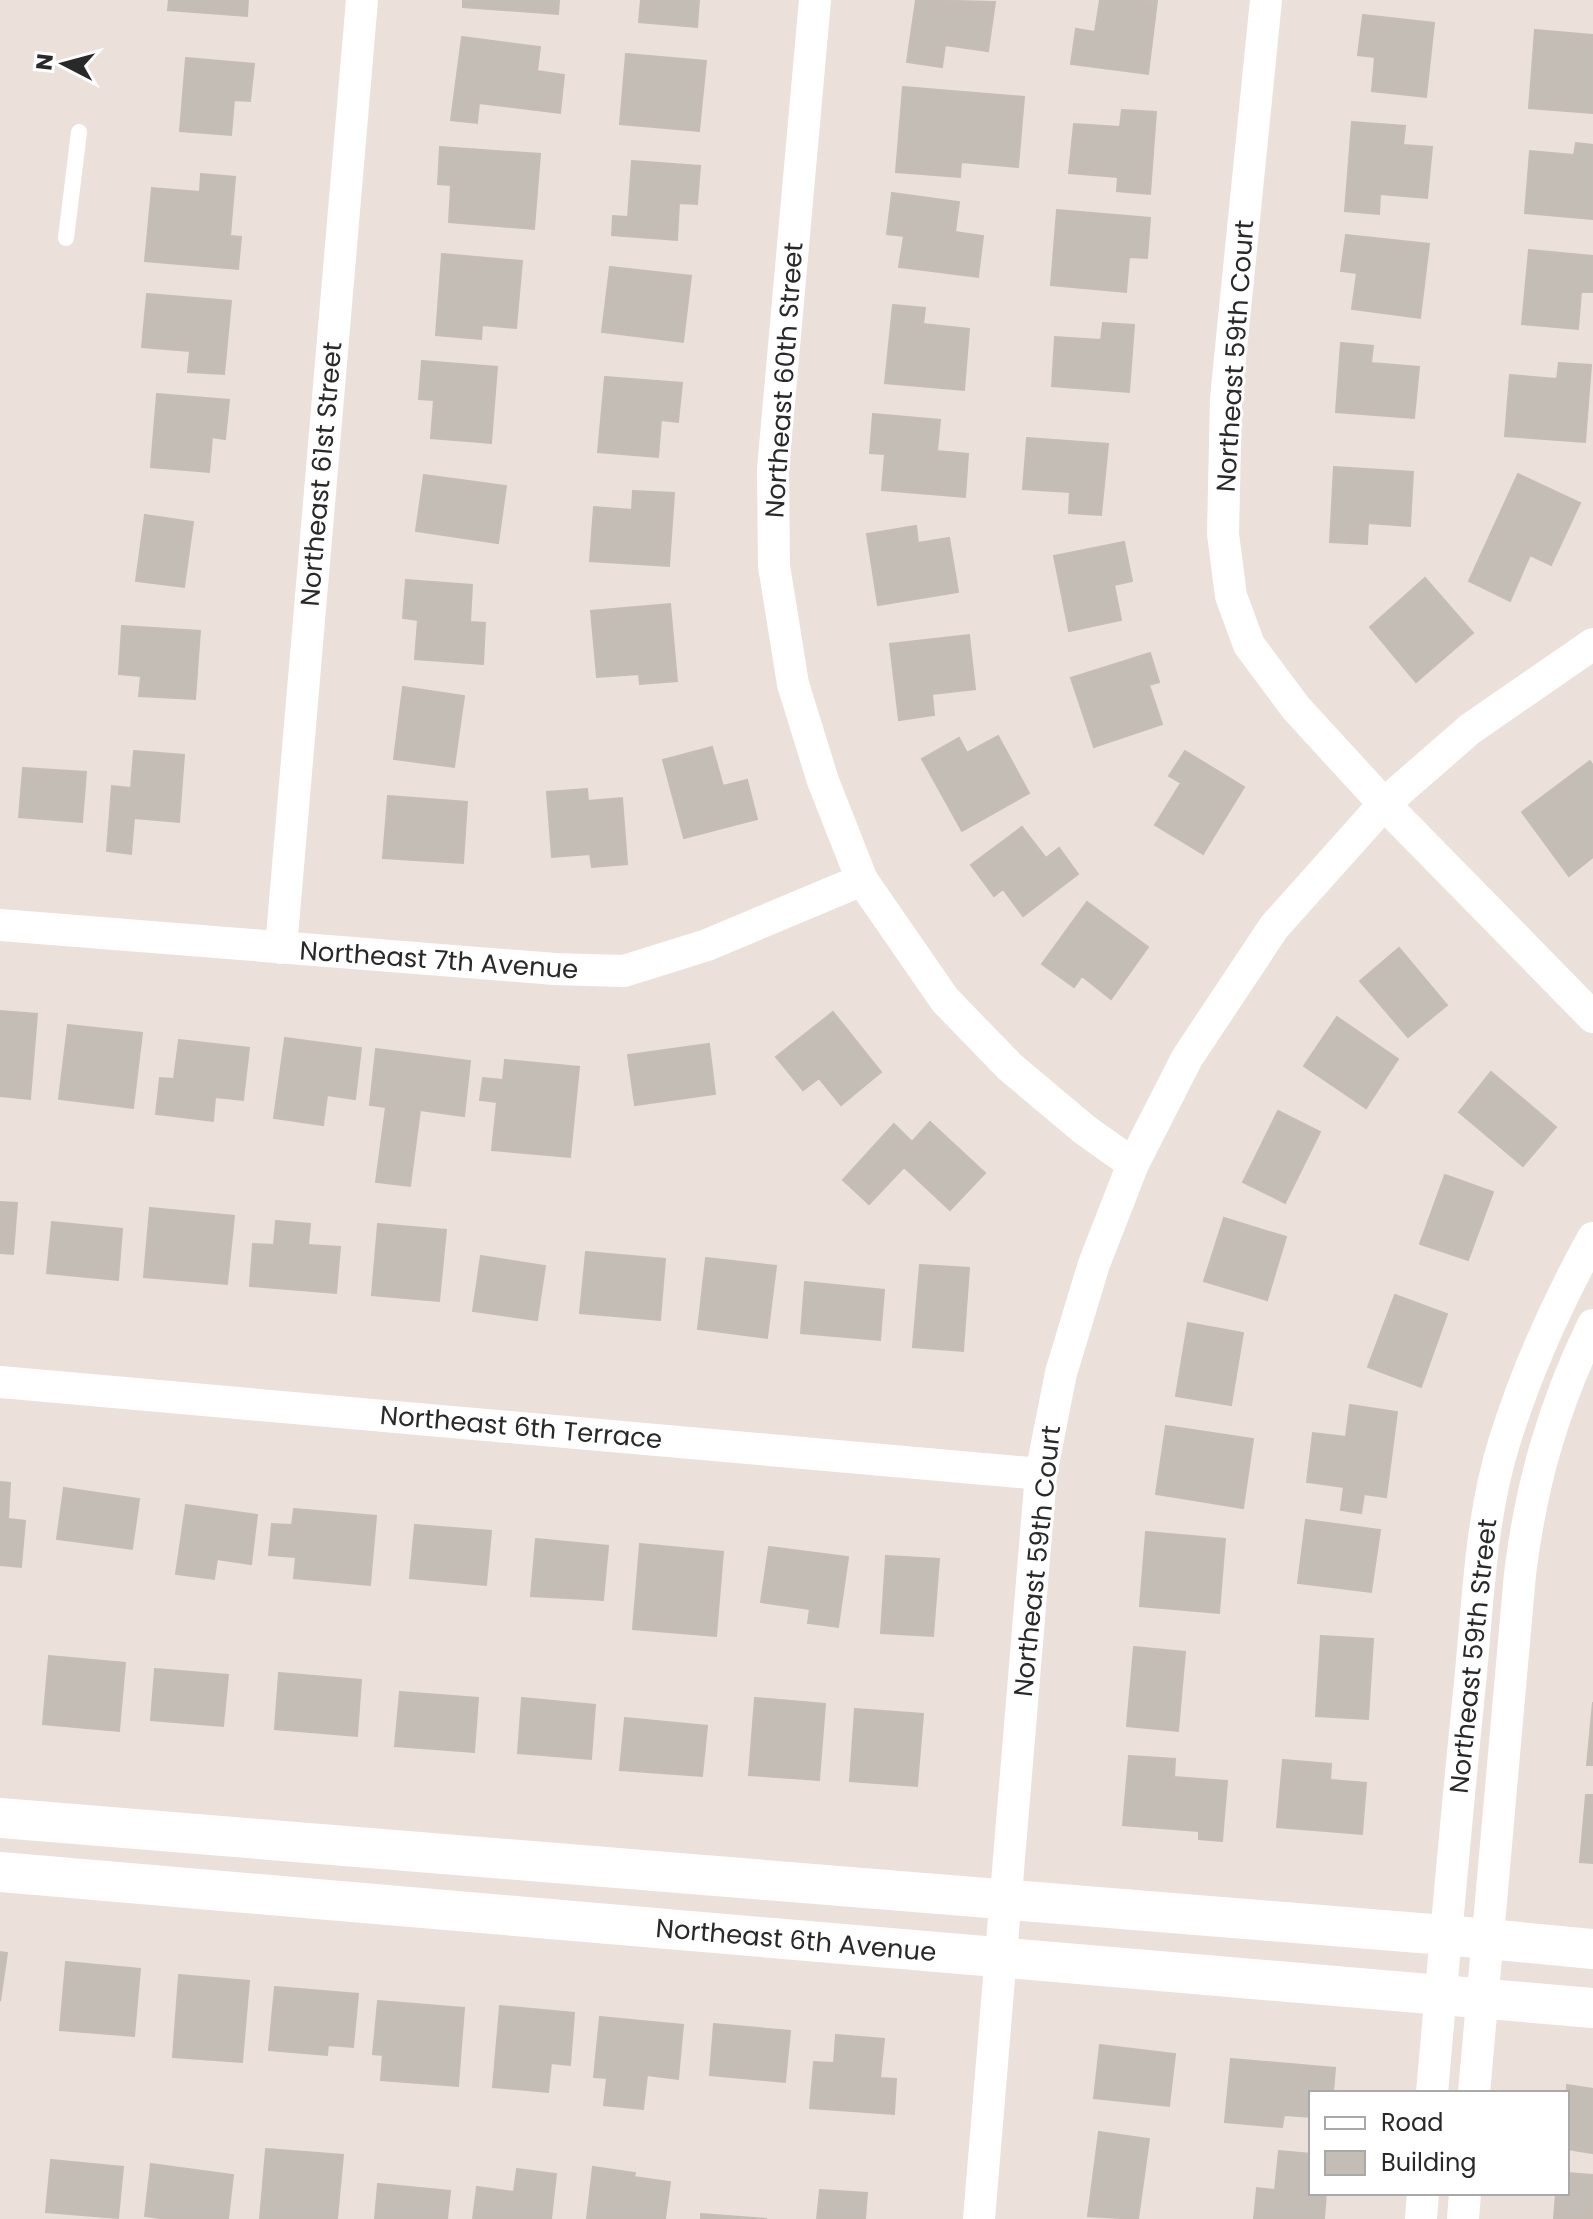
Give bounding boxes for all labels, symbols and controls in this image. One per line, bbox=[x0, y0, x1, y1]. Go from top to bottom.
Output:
north arrow bbox=[24, 24, 104, 104]
text: N bbox=[28, 52, 61, 72]
street label: Northeast 59th Court bbox=[1208, 219, 1262, 493]
street label: Northeast 60th Street bbox=[756, 241, 812, 519]
street label: Northeast 61st Street bbox=[292, 340, 350, 608]
street label: Northeast 7th Avenue bbox=[298, 932, 580, 988]
street label: Northeast 6th Terrace bbox=[378, 1397, 664, 1457]
street label: Northeast 59th Court bbox=[1005, 1424, 1069, 1698]
street label: Northeast 59th Street bbox=[1441, 1517, 1505, 1795]
street label: Northeast 6th Avenue bbox=[654, 1910, 938, 1970]
legend bbox=[1309, 2091, 1569, 2195]
text: Road bbox=[1381, 2106, 1443, 2139]
text: Building bbox=[1381, 2146, 1477, 2179]

